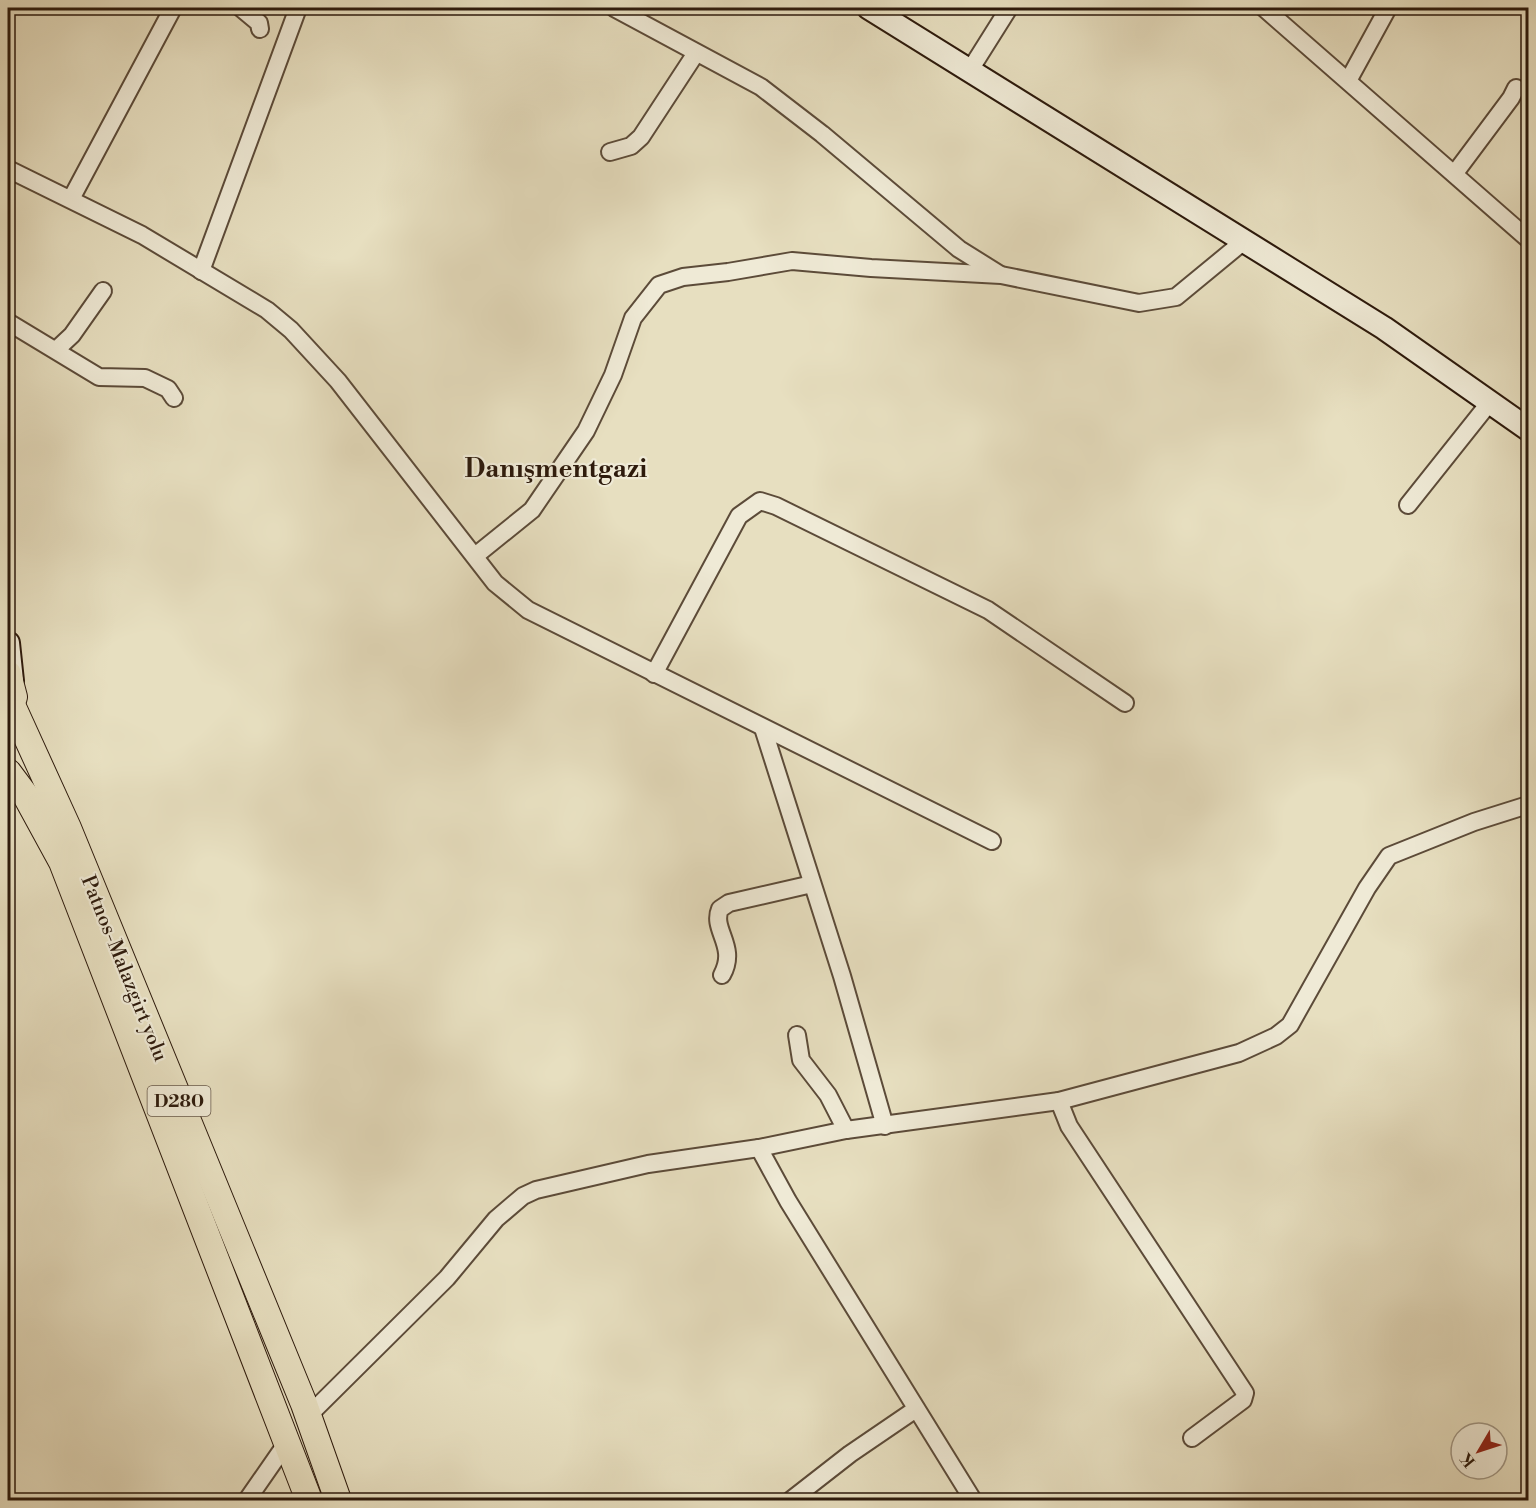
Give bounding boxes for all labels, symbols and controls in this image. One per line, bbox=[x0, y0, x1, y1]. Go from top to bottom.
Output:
district label: Danışmentgazi bbox=[465, 453, 647, 485]
street label: Patnos-Malazgirt yolu bbox=[75, 872, 173, 1066]
road number: D280 bbox=[148, 1086, 210, 1116]
north arrow bbox=[1449, 1421, 1509, 1481]
text: K bbox=[1456, 1448, 1480, 1471]

